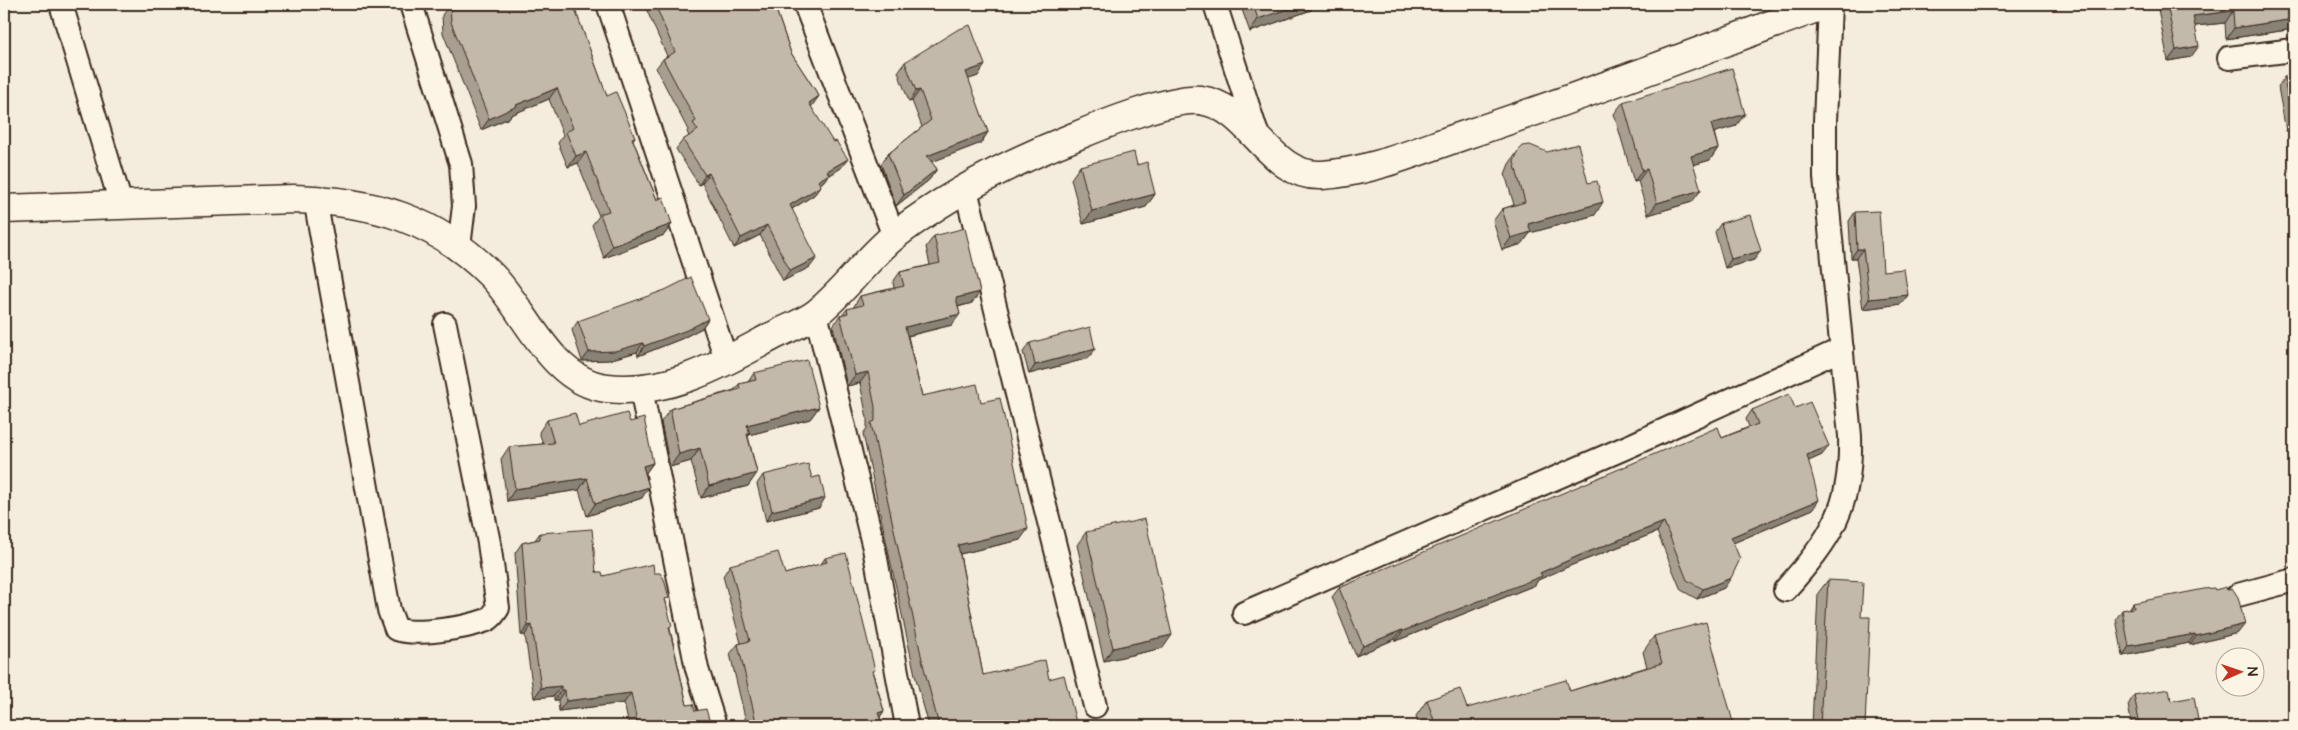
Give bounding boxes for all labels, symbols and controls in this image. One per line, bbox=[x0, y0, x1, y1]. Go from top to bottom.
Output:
north arrow bbox=[2216, 648, 2266, 698]
text: N bbox=[2242, 667, 2262, 677]

